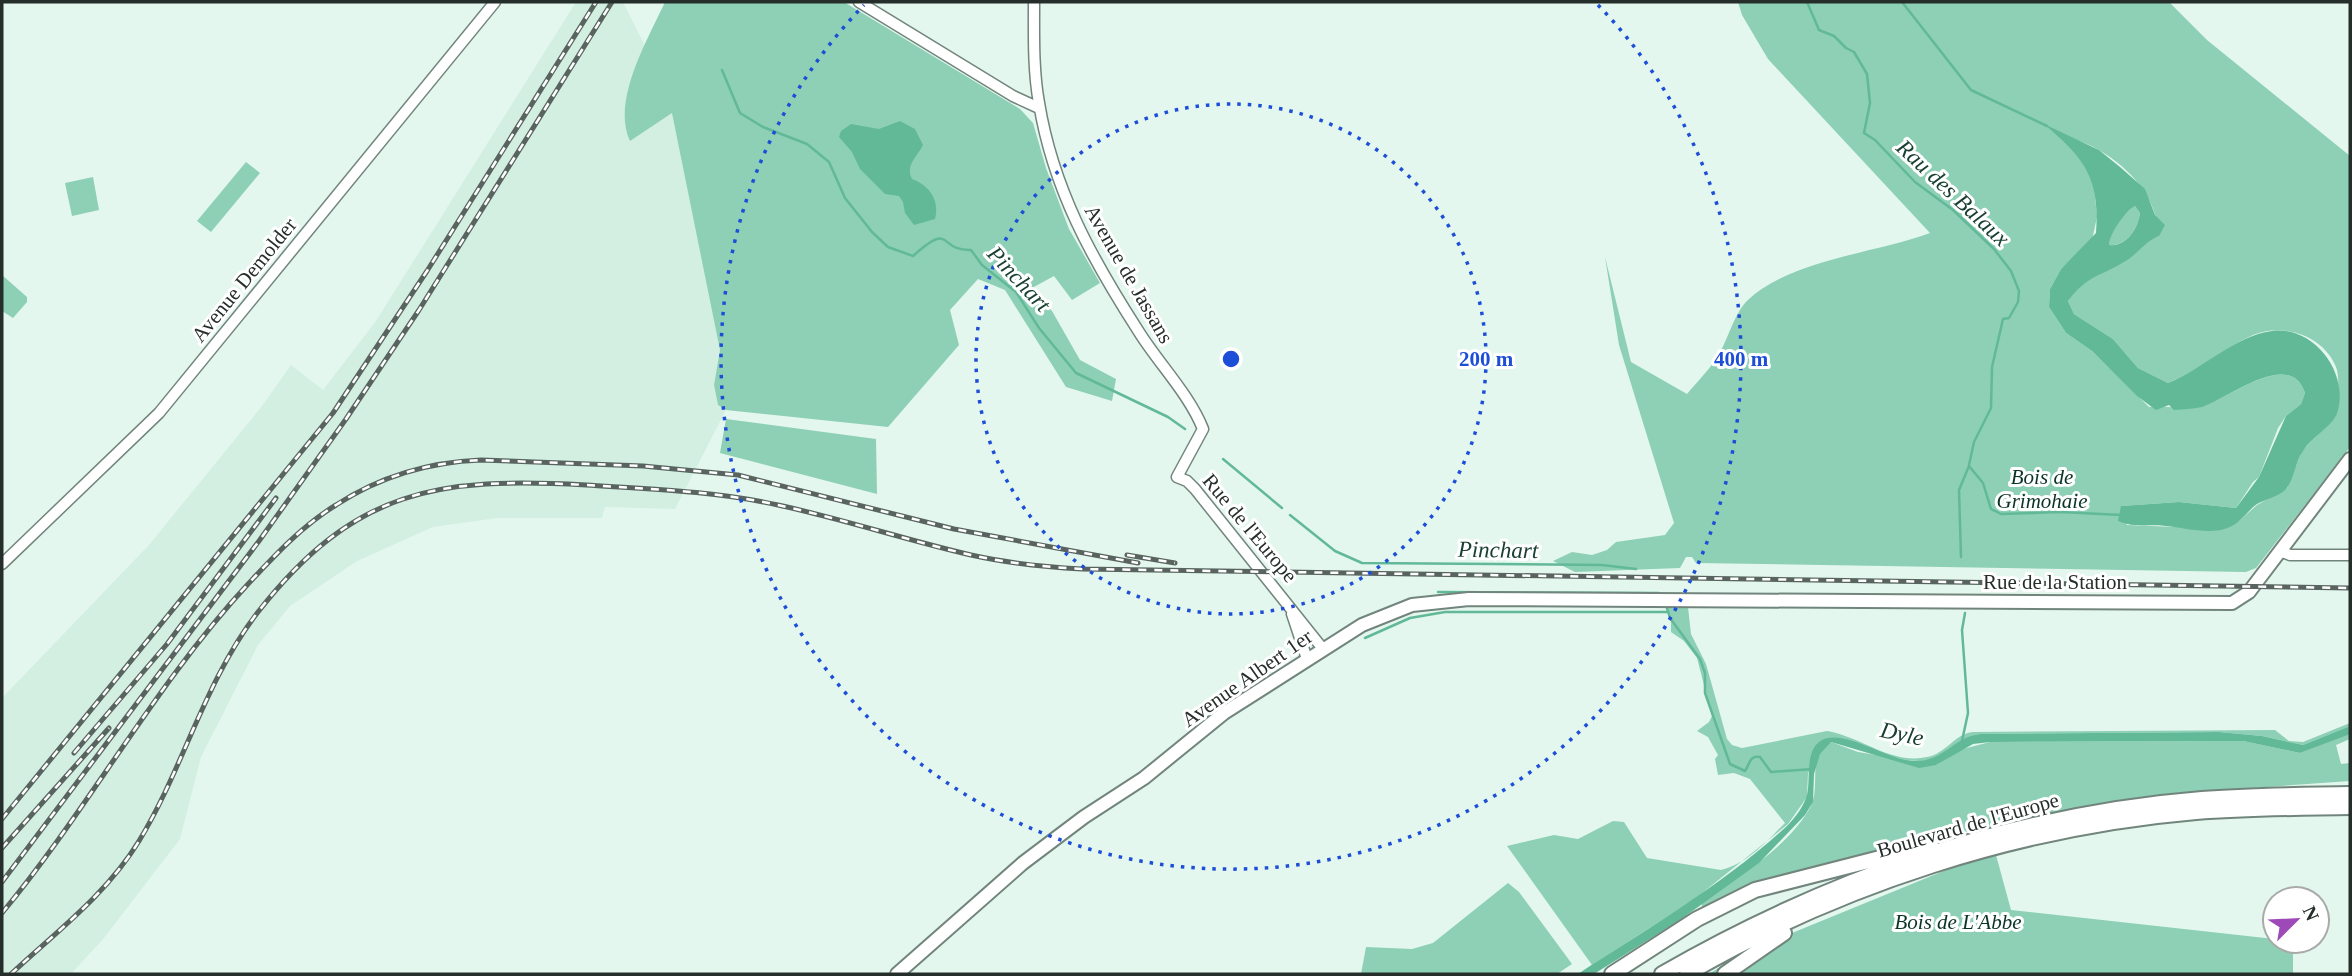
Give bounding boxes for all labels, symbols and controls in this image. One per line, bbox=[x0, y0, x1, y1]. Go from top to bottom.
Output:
water label: Rau des Balaux bbox=[1891, 134, 2015, 252]
street label: Avenue de Jassans bbox=[1080, 200, 1178, 348]
street label: Avenue Demolder bbox=[187, 213, 301, 347]
water label: Pinchart bbox=[982, 240, 1056, 317]
centre of rings bbox=[1219, 347, 1243, 371]
text: 200 m bbox=[1459, 347, 1514, 371]
text: 400 m bbox=[1714, 347, 1769, 371]
park label: Bois de Grimohaie bbox=[1997, 465, 2088, 513]
street label: Rue de l'Europe bbox=[1198, 469, 1302, 587]
water label: Pinchart bbox=[1457, 537, 1539, 563]
street label: Rue de la Station bbox=[1983, 570, 2128, 594]
street label: Avenue Albert 1er bbox=[1177, 624, 1317, 732]
water label: Dyle bbox=[1877, 717, 1926, 751]
street label: Boulevard de l'Europe bbox=[1874, 788, 2062, 862]
north arrow bbox=[2261, 885, 2331, 955]
text: N bbox=[2299, 903, 2324, 924]
park label: Bois de L'Abbe bbox=[1895, 910, 2021, 934]

